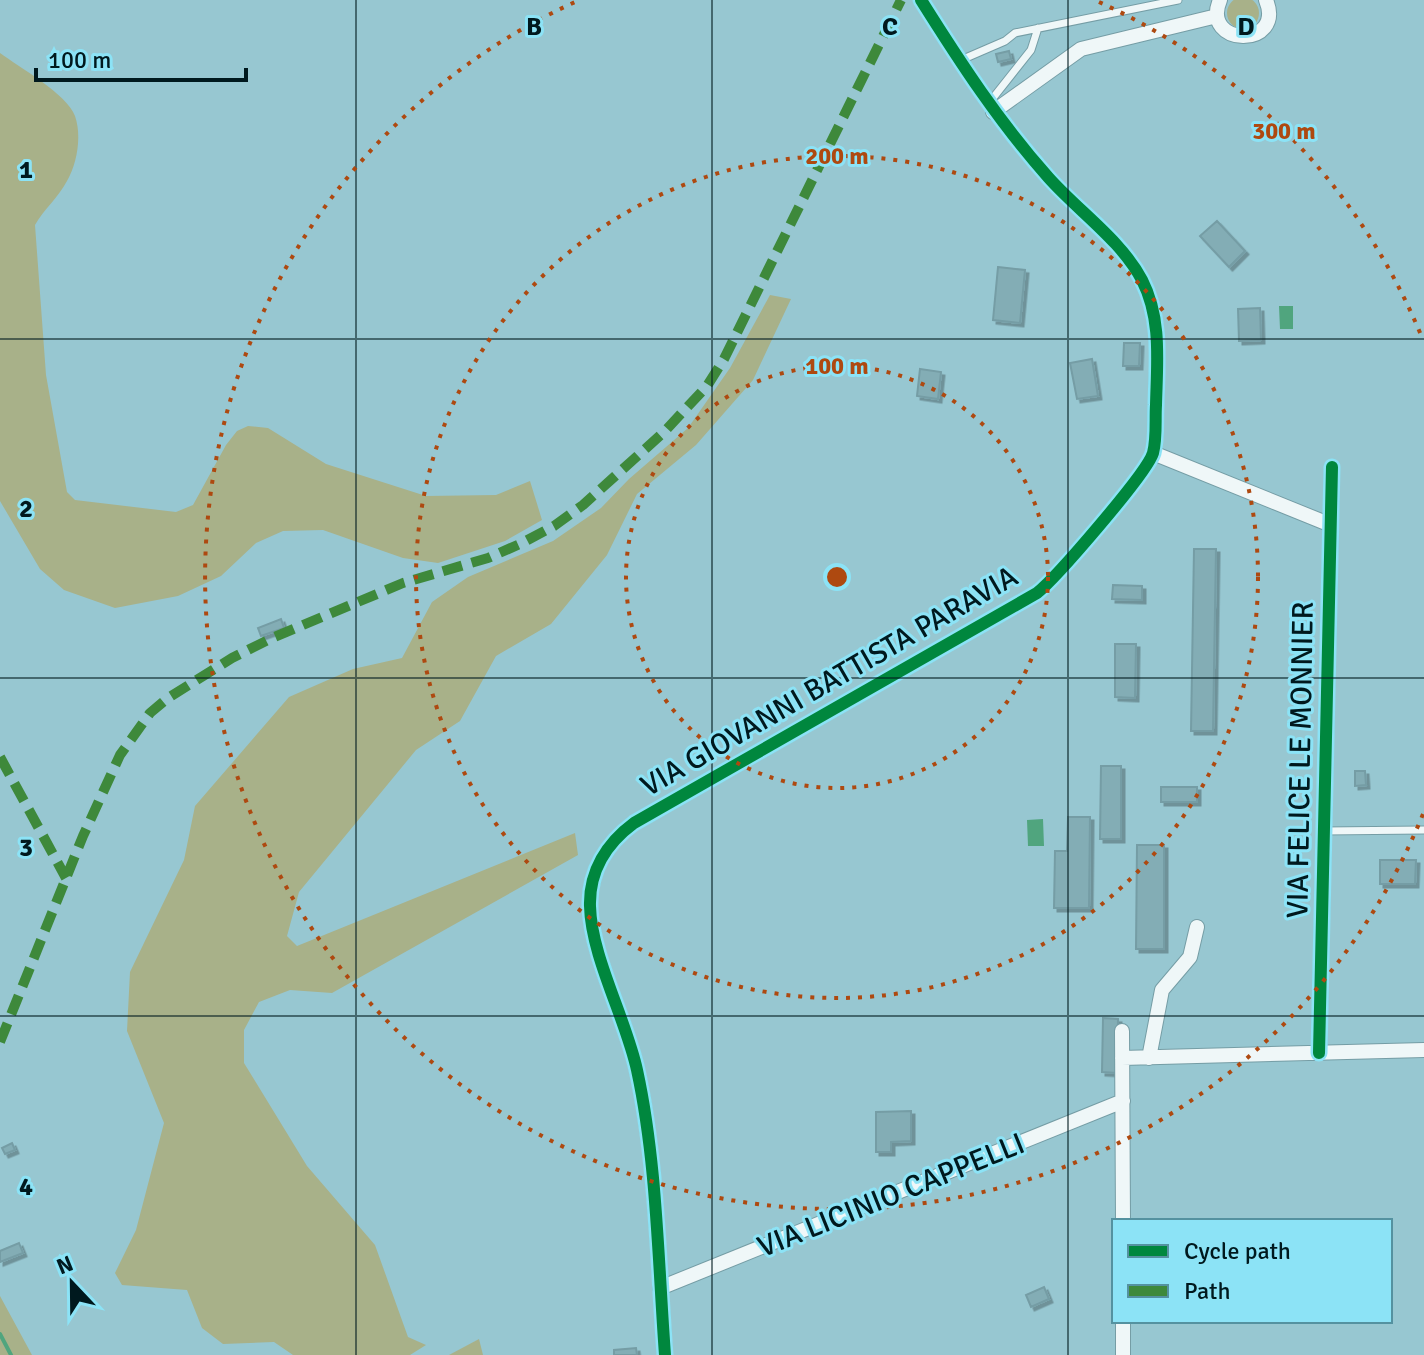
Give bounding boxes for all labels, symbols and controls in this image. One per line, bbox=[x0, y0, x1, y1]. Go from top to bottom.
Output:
text: B bbox=[526, 11, 542, 43]
text: C bbox=[882, 11, 898, 43]
text: D bbox=[1237, 11, 1255, 43]
scale bar bbox=[36, 32, 246, 82]
text: 100 m bbox=[48, 45, 111, 75]
text: 300 m bbox=[1252, 116, 1316, 146]
text: 200 m bbox=[805, 141, 869, 171]
text: 1 bbox=[19, 154, 33, 186]
text: 100 m bbox=[805, 351, 869, 381]
text: 2 bbox=[19, 493, 33, 525]
street label: VIA GIOVANNI BATTISTA PARAVIA bbox=[634, 558, 1024, 805]
centre of rings bbox=[823, 563, 851, 591]
street label: VIA FELICE LE MONNIER bbox=[1279, 601, 1322, 919]
text: 3 bbox=[19, 832, 33, 864]
street label: VIA LICINIO CAPPELLI bbox=[752, 1125, 1030, 1266]
text: 4 bbox=[19, 1171, 33, 1203]
legend bbox=[1112, 1219, 1392, 1323]
text: Cycle path bbox=[1184, 1236, 1291, 1266]
north arrow bbox=[32, 1243, 112, 1323]
text: N bbox=[53, 1250, 77, 1280]
text: Path bbox=[1184, 1276, 1230, 1306]

